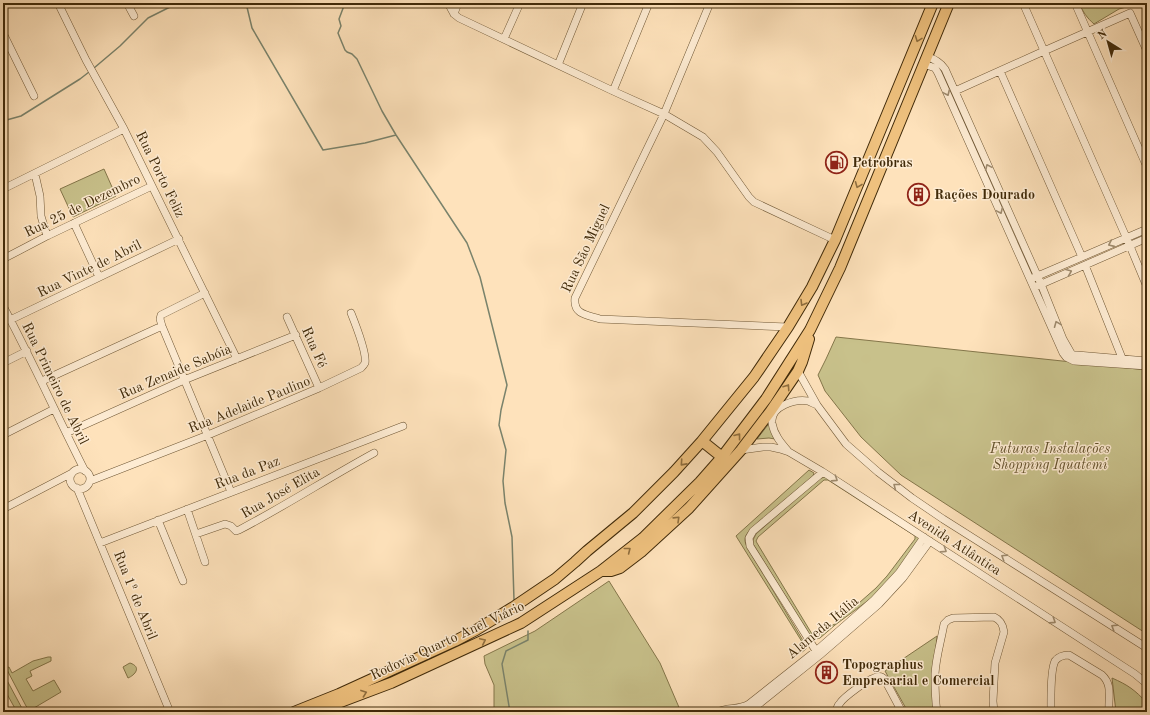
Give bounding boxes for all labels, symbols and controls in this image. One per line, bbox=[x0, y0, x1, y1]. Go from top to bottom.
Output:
north arrow bbox=[1088, 22, 1128, 62]
text: N bbox=[1096, 28, 1110, 42]
one-way arrow bbox=[914, 36, 922, 43]
one-way arrow bbox=[942, 88, 950, 96]
street label: Rua Porto Feliz bbox=[133, 129, 187, 220]
fuel station icon: Petrobras bbox=[823, 149, 849, 175]
place label: Petrobras bbox=[852, 156, 913, 170]
one-way arrow bbox=[985, 163, 993, 171]
street label: Rua 25 de Dezembro bbox=[22, 172, 143, 240]
one-way arrow bbox=[855, 181, 863, 189]
building icon: Rações Dourado bbox=[905, 181, 931, 207]
place label: Rações Dourado bbox=[934, 188, 1035, 202]
street label: Rua São Miguel bbox=[559, 202, 613, 295]
one-way arrow bbox=[995, 207, 1003, 215]
street label: Rua Vinte de Abril bbox=[35, 238, 144, 300]
one-way arrow bbox=[1108, 240, 1115, 248]
one-way arrow bbox=[1065, 269, 1073, 277]
one-way arrow bbox=[800, 299, 807, 306]
street label: Rua Primeiro de Abril bbox=[19, 320, 91, 447]
one-way arrow bbox=[1054, 321, 1062, 328]
street label: Rua Fé bbox=[299, 325, 329, 370]
street label: Rua Zenaide Sabóia bbox=[117, 342, 234, 402]
street label: Rua Adelaide Paulino bbox=[186, 374, 312, 436]
one-way arrow bbox=[782, 384, 789, 391]
one-way arrow bbox=[733, 434, 740, 441]
park label: Futuras Instalações Shopping Iguatemi bbox=[989, 442, 1110, 473]
street label: Rua da Paz bbox=[213, 454, 282, 492]
one-way arrow bbox=[681, 458, 688, 465]
street label: Rua José Elita bbox=[239, 465, 322, 521]
one-way arrow bbox=[831, 475, 838, 482]
one-way arrow bbox=[893, 484, 900, 491]
street label: Avenida Atlântica bbox=[905, 508, 1004, 578]
one-way arrow bbox=[673, 517, 680, 524]
one-way arrow bbox=[940, 545, 947, 553]
one-way arrow bbox=[624, 548, 631, 555]
street label: Rua 1º de Abril bbox=[111, 549, 159, 642]
one-way arrow bbox=[1001, 555, 1008, 562]
street label: Alameda Itália bbox=[784, 594, 861, 662]
street label: Rodovia Quarto Anel Viário bbox=[368, 599, 527, 683]
one-way arrow bbox=[1049, 616, 1056, 624]
one-way arrow bbox=[1111, 624, 1118, 632]
one-way arrow bbox=[479, 638, 486, 646]
place label: Topographus Empresarial e Comercial bbox=[842, 658, 995, 688]
building icon: Topographus Empresarial e Comercial bbox=[813, 659, 839, 685]
one-way arrow bbox=[361, 690, 368, 698]

